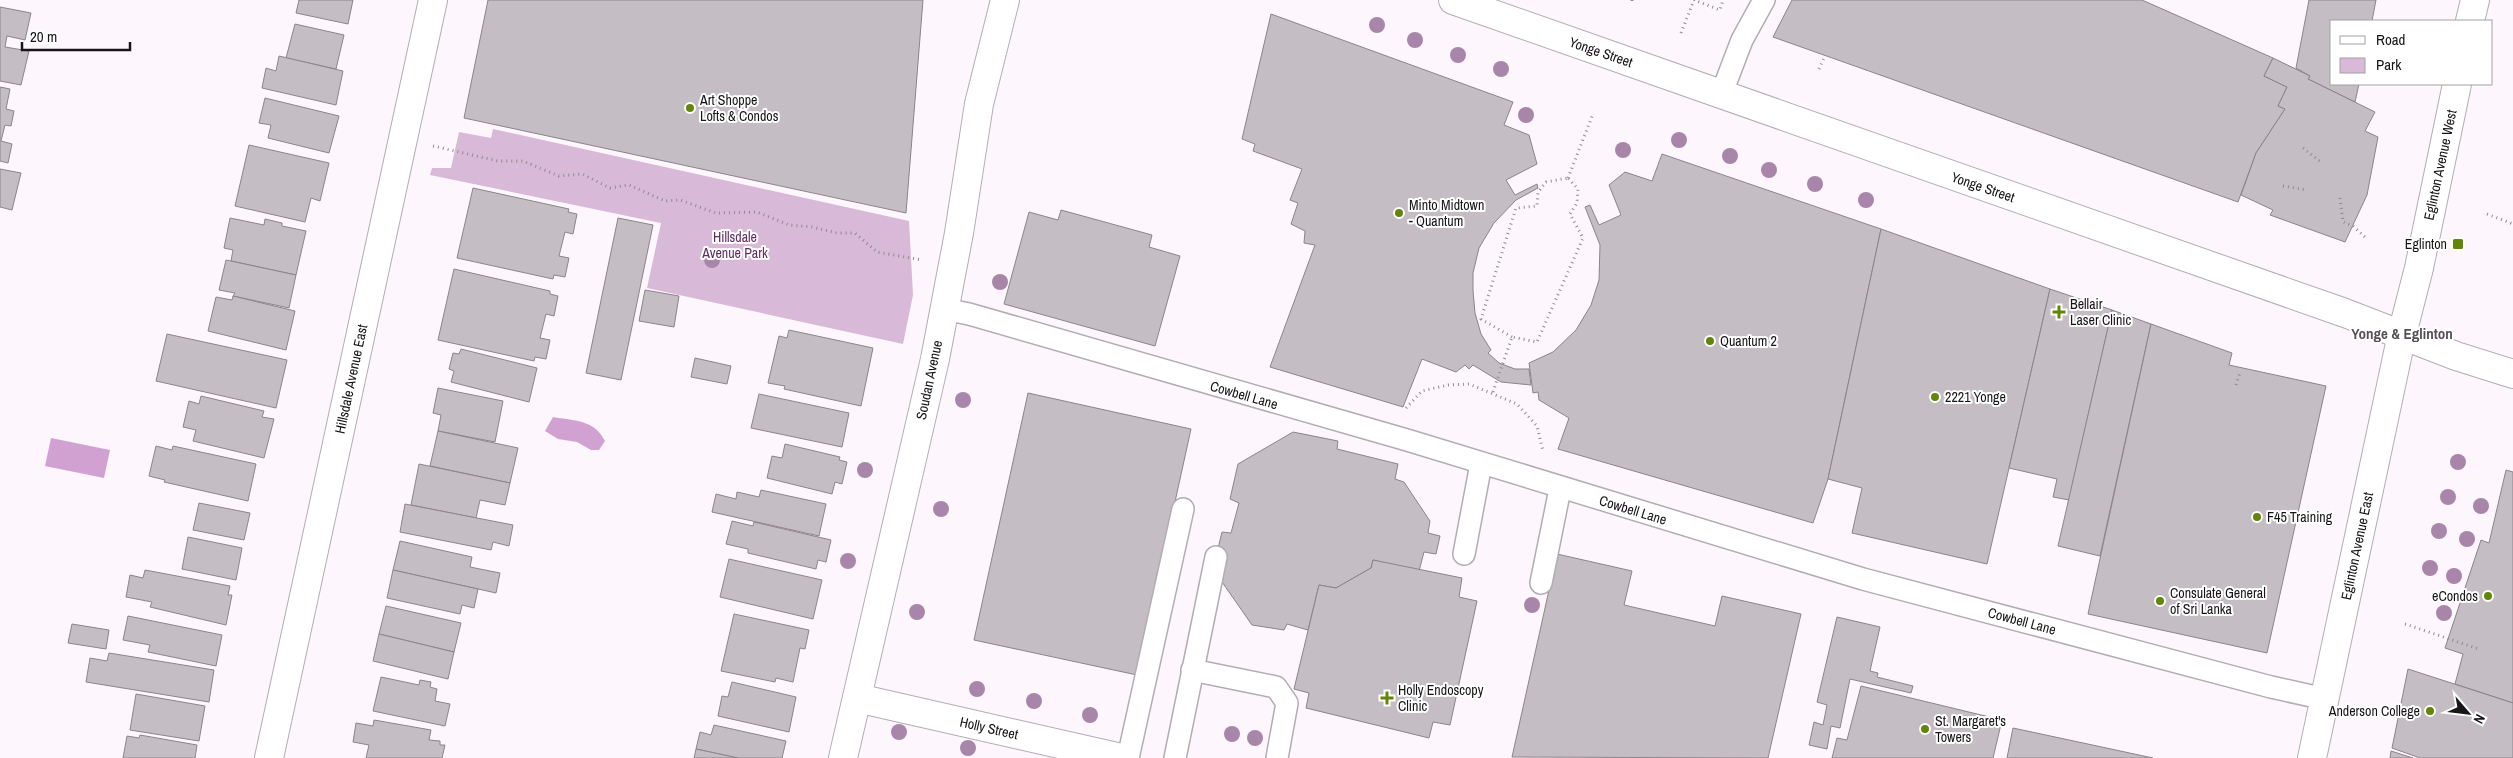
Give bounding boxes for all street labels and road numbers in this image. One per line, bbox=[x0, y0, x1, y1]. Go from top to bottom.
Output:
street label: Yonge Street bbox=[1567, 33, 1635, 71]
street label: Eglinton Avenue West bbox=[2419, 108, 2461, 222]
street label: Yonge Street bbox=[1949, 168, 2017, 206]
street label: Hillsdale Avenue East bbox=[331, 323, 371, 435]
street label: Soudan Avenue bbox=[912, 339, 946, 421]
street label: Cowbell Lane bbox=[1208, 377, 1280, 413]
street label: Cowbell Lane bbox=[1597, 491, 1669, 529]
street label: Eglinton Avenue East bbox=[2337, 491, 2377, 601]
street label: Cowbell Lane bbox=[1986, 603, 2058, 639]
street label: Holly Street bbox=[958, 713, 1020, 743]

